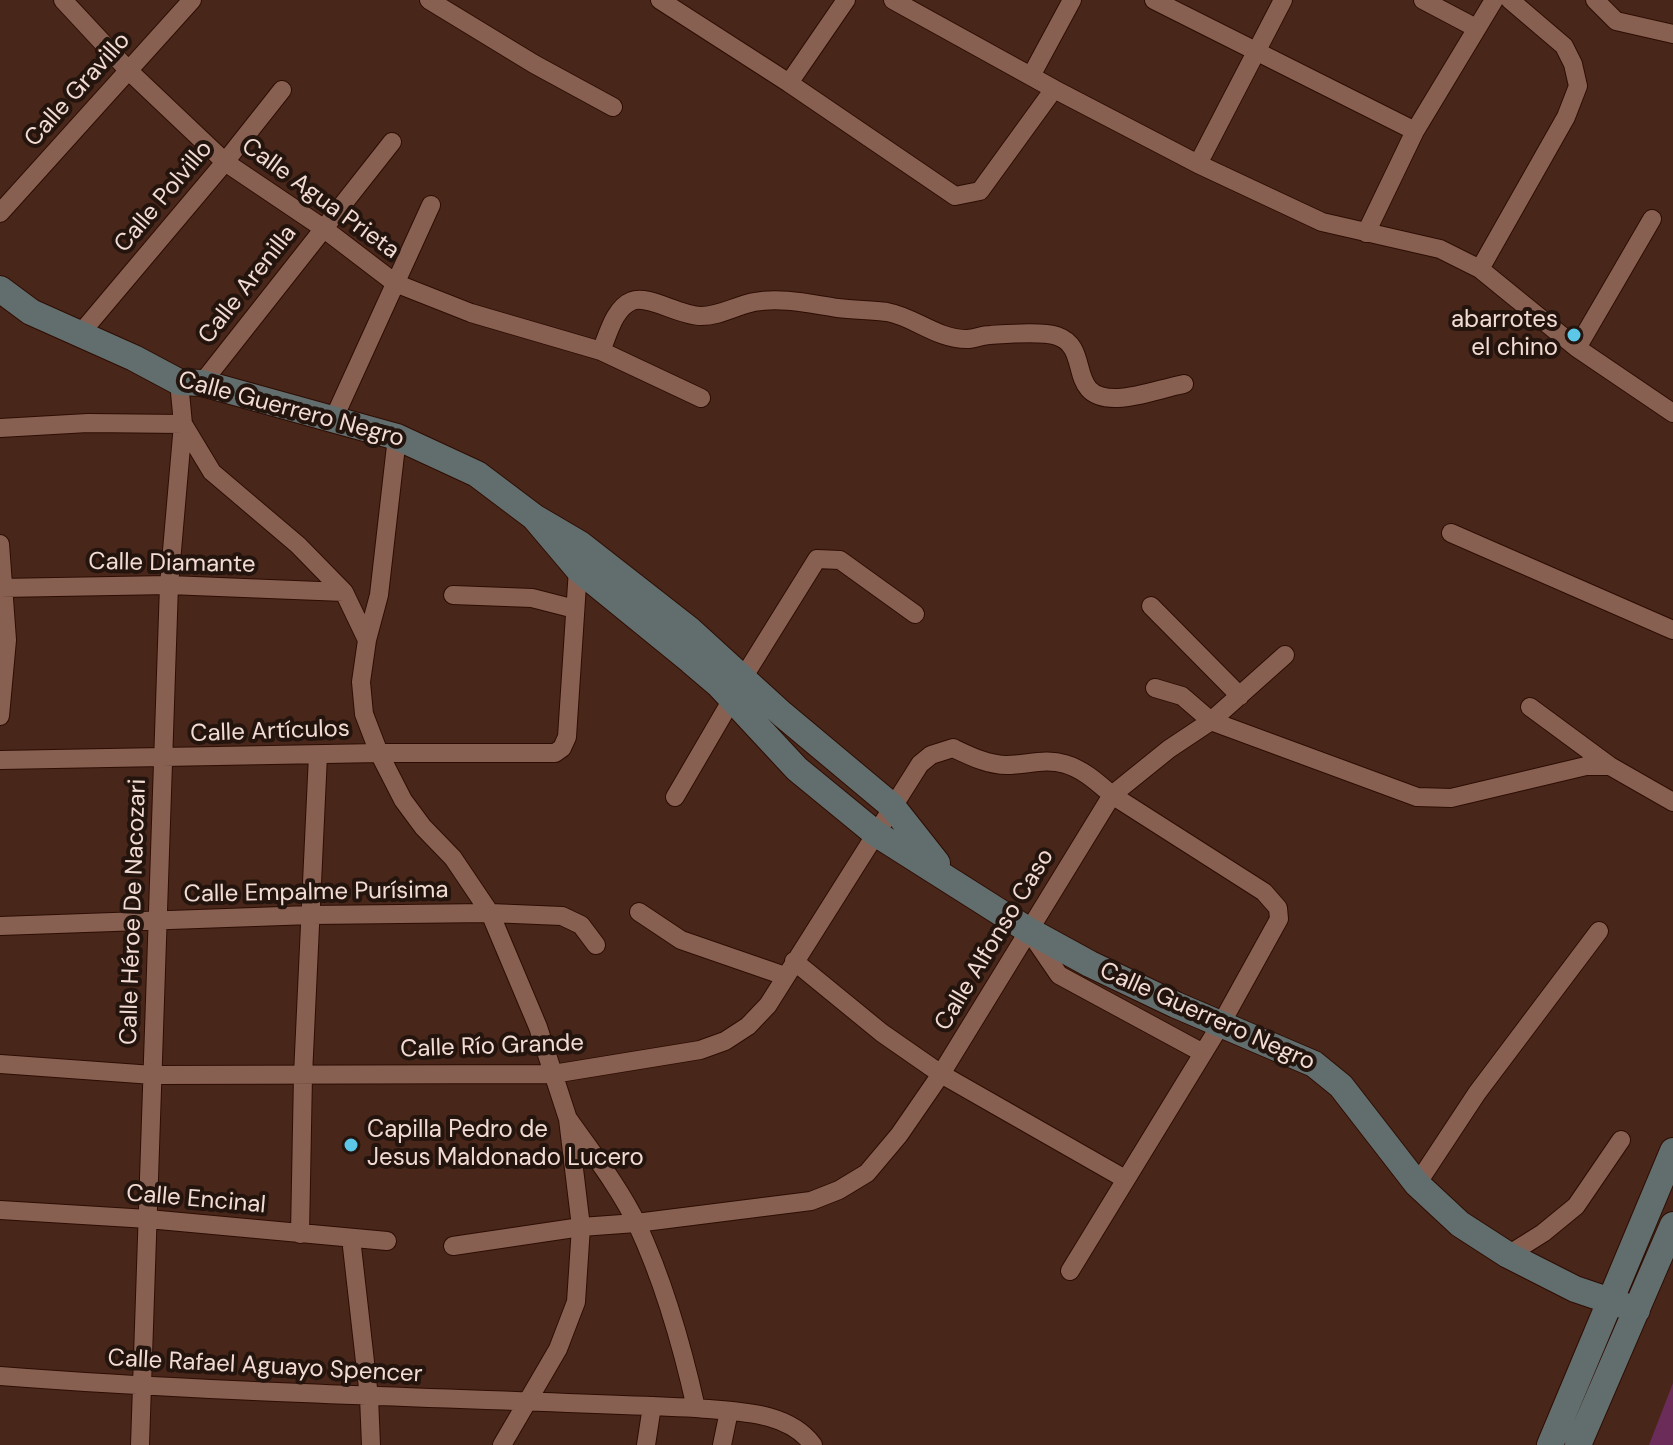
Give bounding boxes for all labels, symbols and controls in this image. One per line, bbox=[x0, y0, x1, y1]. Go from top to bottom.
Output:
street label: Calle Gravillo bbox=[19, 27, 137, 153]
street label: Calle Agua Prieta bbox=[236, 132, 404, 266]
street label: Calle Polvillo bbox=[109, 135, 219, 259]
street label: Calle Arenilla bbox=[193, 220, 303, 350]
place label: abarrotes el chino bbox=[1451, 307, 1558, 363]
marker: abarrotes el chino bbox=[1565, 326, 1583, 344]
street label: Calle Guerrero Negro bbox=[175, 366, 407, 454]
street label: Calle Diamante bbox=[88, 548, 256, 580]
street label: Calle Artículos bbox=[190, 715, 350, 749]
street label: Calle Héroe De Nacozari bbox=[115, 778, 153, 1046]
street label: Calle Alfonso Caso bbox=[929, 844, 1061, 1036]
street label: Calle Empalme Purísima bbox=[183, 876, 449, 910]
street label: Calle Guerrero Negro bbox=[1095, 957, 1319, 1077]
street label: Calle Río Grande bbox=[400, 1029, 584, 1065]
place label: Capilla Pedro de Jesus Maldonado Lucero bbox=[367, 1117, 644, 1173]
marker: Capilla Pedro de Jesus Maldonado Lucero bbox=[342, 1136, 360, 1154]
street label: Calle Encinal bbox=[125, 1180, 267, 1220]
street label: Calle Rafael Aguayo Spencer bbox=[107, 1344, 423, 1390]

